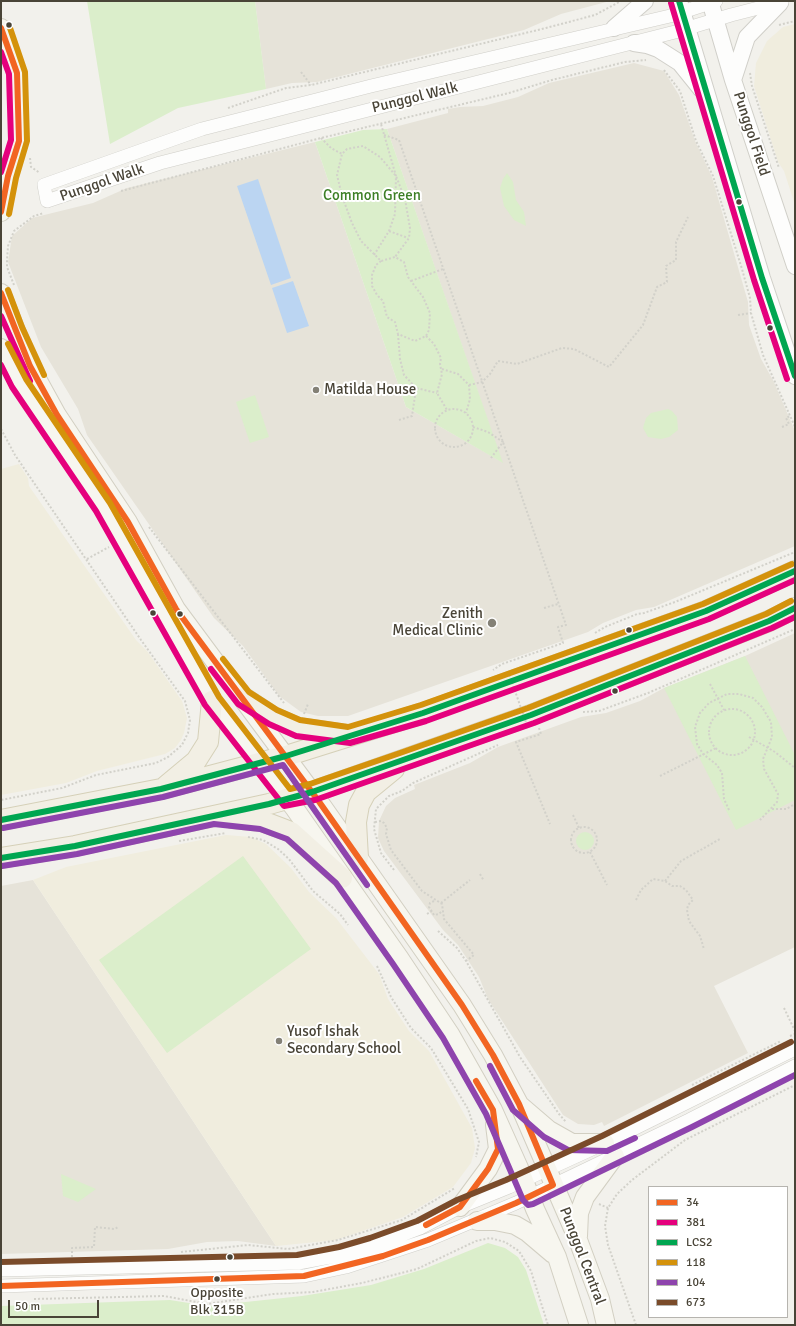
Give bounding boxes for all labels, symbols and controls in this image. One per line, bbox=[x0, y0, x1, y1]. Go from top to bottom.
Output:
unlabelled marker bbox=[4, 20, 14, 30]
street label: Punggol Walk bbox=[370, 79, 460, 117]
street label: Punggol Field bbox=[729, 90, 773, 178]
street label: Punggol Walk bbox=[58, 160, 146, 206]
park label: Common Green bbox=[323, 187, 421, 205]
unlabelled marker bbox=[734, 197, 744, 207]
unlabelled marker bbox=[765, 323, 775, 333]
place label: Matilda House bbox=[324, 381, 416, 399]
marker: Matilda House bbox=[311, 385, 321, 395]
place label: Zenith Medical Clinic bbox=[392, 605, 483, 640]
unlabelled marker bbox=[148, 608, 158, 618]
unlabelled marker bbox=[175, 609, 185, 619]
marker: Zenith Medical Clinic bbox=[486, 617, 498, 629]
unlabelled marker bbox=[624, 625, 634, 635]
unlabelled marker bbox=[610, 686, 620, 696]
place label: Yusof Ishak Secondary School bbox=[287, 1023, 401, 1058]
marker: Yusof Ishak Secondary School bbox=[274, 1036, 284, 1046]
legend bbox=[648, 1186, 788, 1318]
text: 34 bbox=[686, 1195, 699, 1210]
street label: Punggol Central bbox=[555, 1205, 609, 1307]
text: 381 bbox=[686, 1215, 705, 1230]
text: LCS2 bbox=[686, 1235, 712, 1250]
unlabelled marker bbox=[225, 1252, 235, 1262]
text: 118 bbox=[686, 1255, 705, 1270]
marker: Opposite Blk 315B bbox=[212, 1274, 222, 1284]
text: 104 bbox=[686, 1275, 705, 1290]
place label: Opposite Blk 315B bbox=[190, 1285, 244, 1318]
scale bar bbox=[10, 1292, 101, 1318]
text: 673 bbox=[686, 1295, 705, 1310]
text: 50 m bbox=[15, 1299, 40, 1314]

